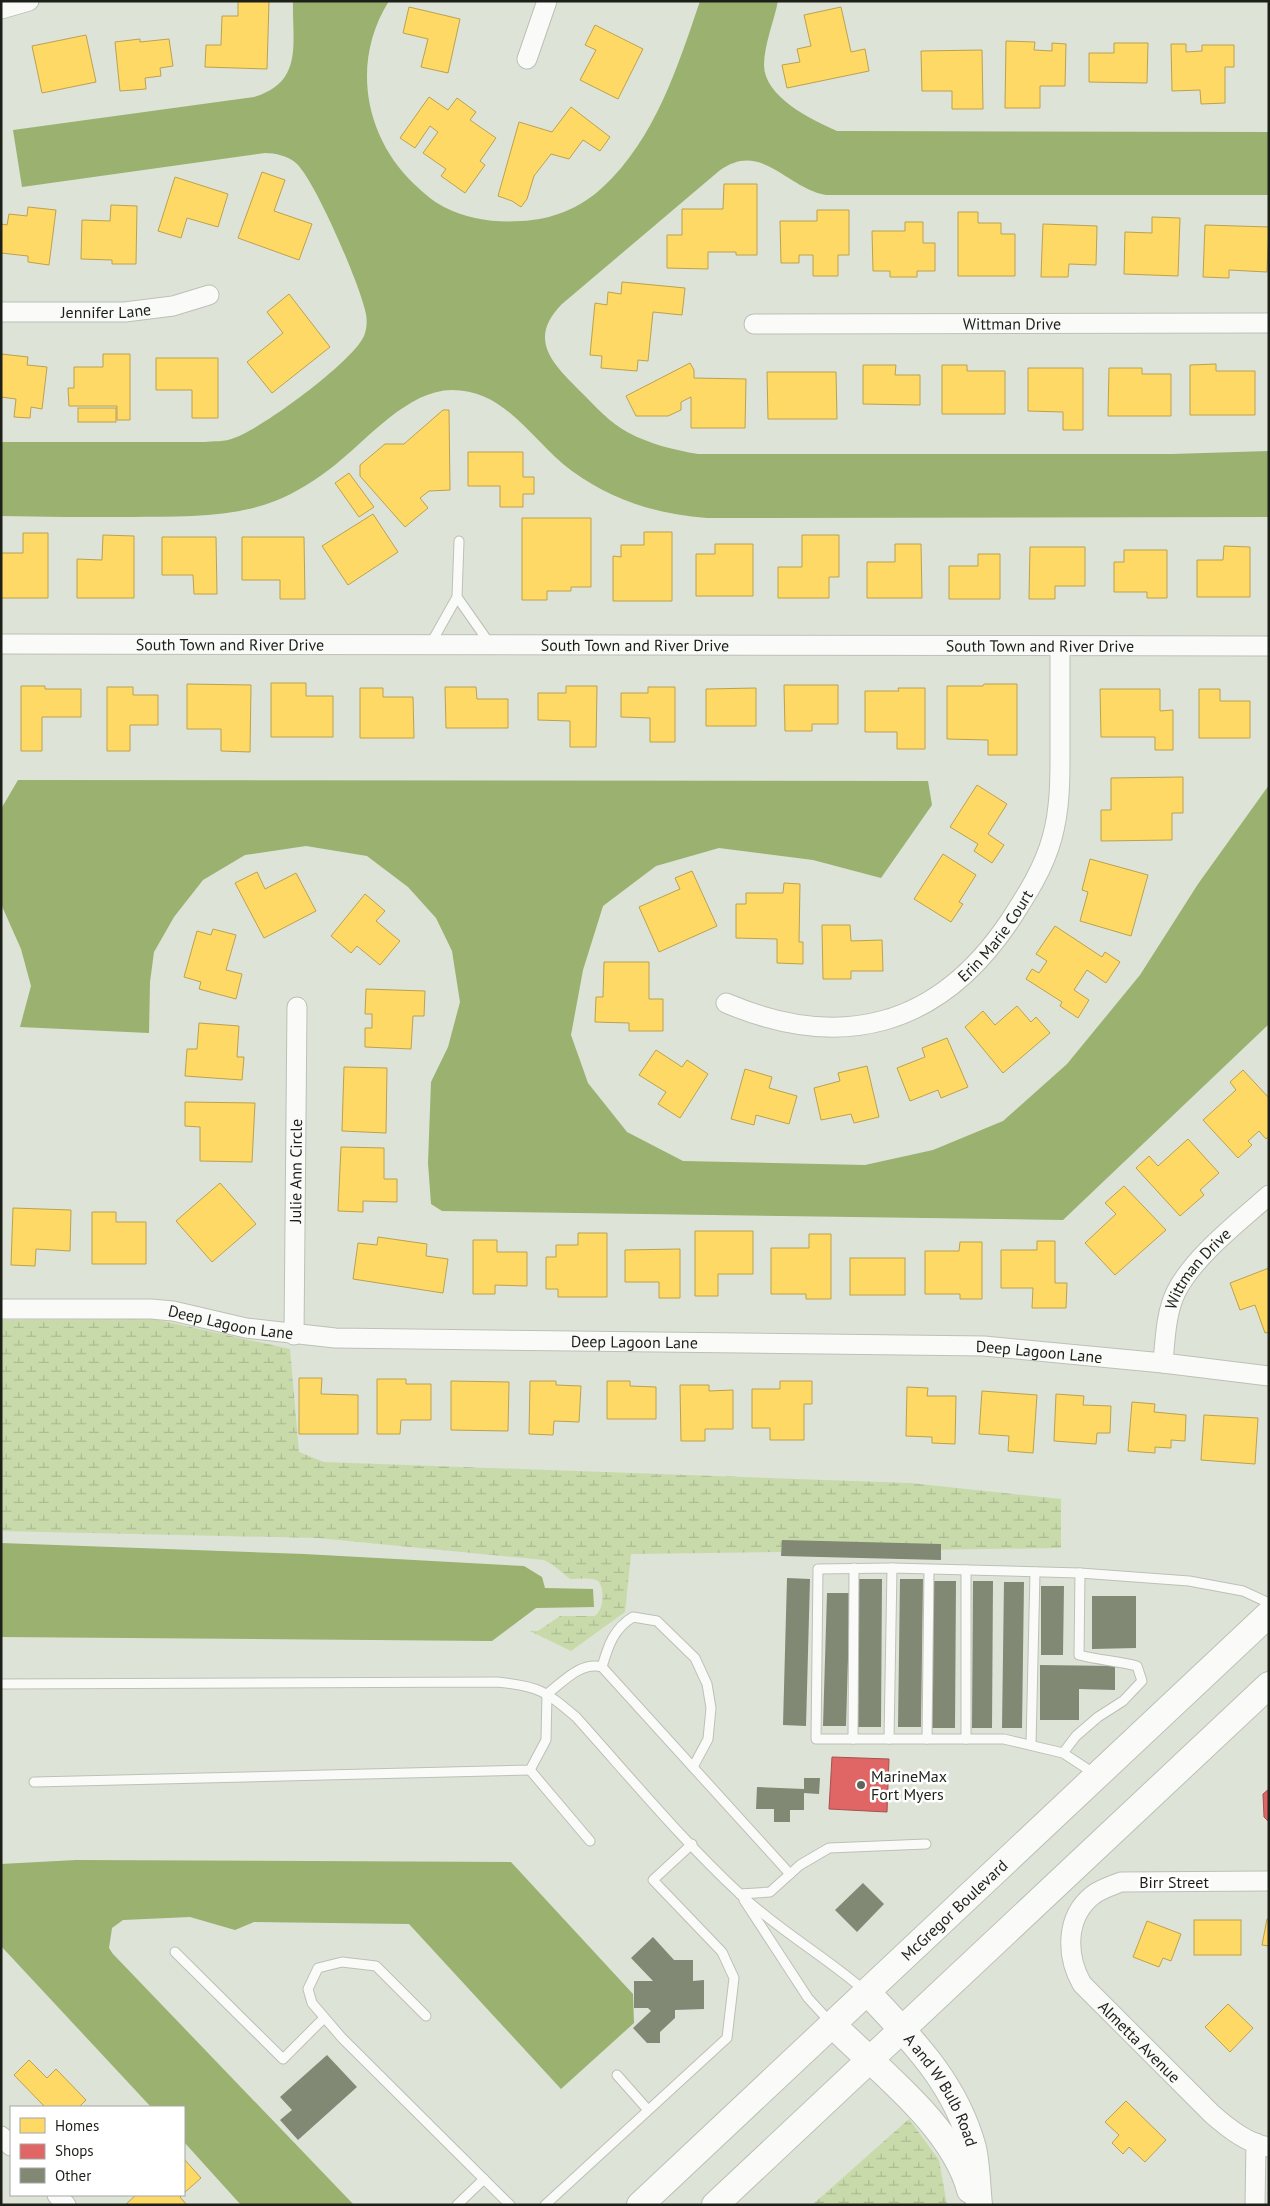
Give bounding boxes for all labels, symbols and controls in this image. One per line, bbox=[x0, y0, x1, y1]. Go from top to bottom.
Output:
street label: Jennifer Lane bbox=[60, 299, 152, 322]
street label: Wittman Drive bbox=[963, 313, 1061, 334]
street label: South Town and River Drive bbox=[136, 634, 324, 655]
street label: South Town and River Drive bbox=[541, 635, 729, 655]
street label: South Town and River Drive bbox=[946, 635, 1134, 656]
street label: Erin Marie Court bbox=[953, 886, 1037, 986]
street label: Julie Ann Circle bbox=[285, 1119, 306, 1224]
street label: Wittman Drive bbox=[1160, 1224, 1235, 1312]
street label: Deep Lagoon Lane bbox=[166, 1300, 294, 1343]
street label: Deep Lagoon Lane bbox=[571, 1331, 698, 1352]
street label: Deep Lagoon Lane bbox=[976, 1336, 1103, 1367]
place label: MarineMax Fort Myers bbox=[871, 1766, 947, 1804]
marker: MarineMax Fort Myers bbox=[855, 1779, 867, 1791]
street label: McGregor Boulevard bbox=[897, 1855, 1012, 1965]
street label: Birr Street bbox=[1139, 1872, 1209, 1892]
street label: Almetta Avenue bbox=[1094, 1996, 1185, 2087]
street label: A and W Bulb Road bbox=[900, 2029, 982, 2149]
legend bbox=[10, 2106, 185, 2196]
text: Homes bbox=[55, 2116, 99, 2135]
text: Shops bbox=[55, 2141, 94, 2160]
text: Other bbox=[55, 2166, 91, 2185]

